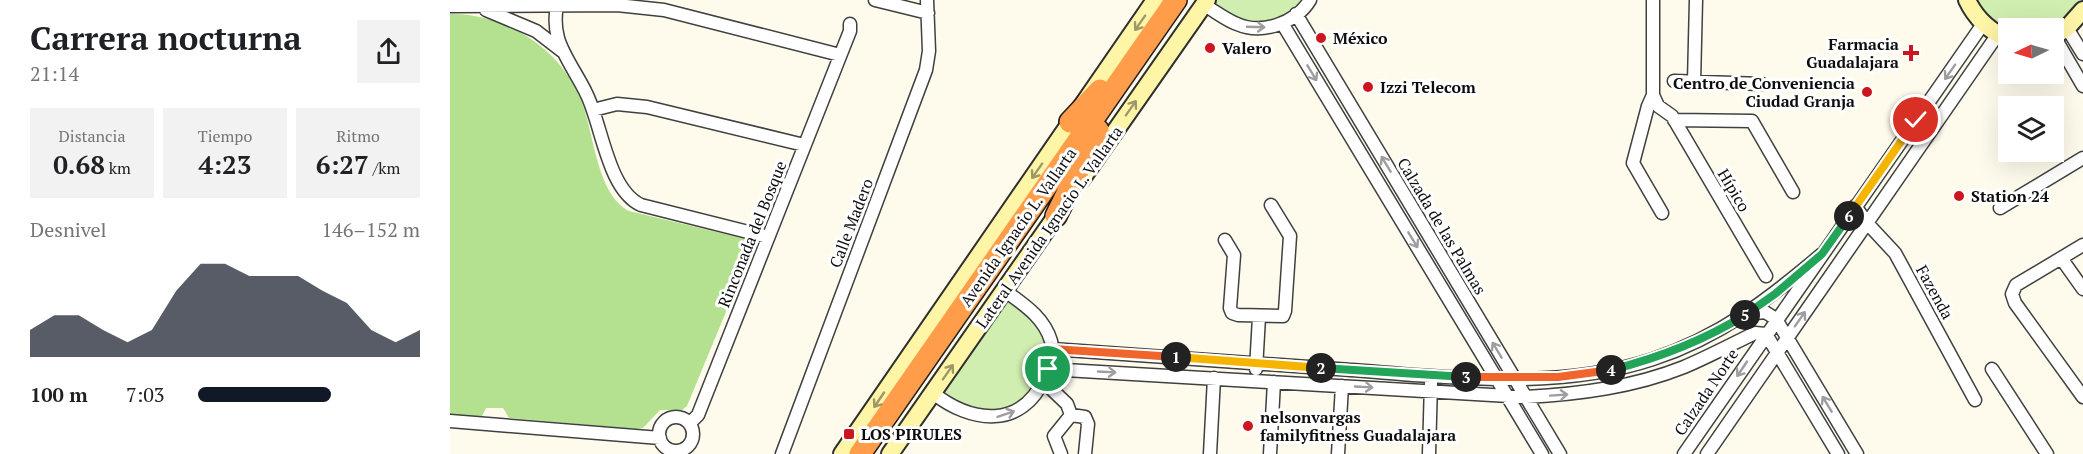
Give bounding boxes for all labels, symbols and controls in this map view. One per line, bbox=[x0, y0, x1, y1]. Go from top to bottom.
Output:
one-way arrow bbox=[1134, 14, 1146, 30]
text: Carrera nocturna bbox=[30, 16, 302, 59]
north arrow bbox=[1998, 18, 2064, 84]
map controls bbox=[1998, 18, 2064, 162]
button: share bbox=[357, 20, 420, 83]
one-way arrow bbox=[1246, 21, 1266, 33]
place label: México bbox=[1333, 27, 1388, 49]
marker: México bbox=[1314, 31, 1328, 45]
place label: Farmacia Guadalajara bbox=[1806, 33, 1899, 73]
place label: Valero bbox=[1222, 37, 1272, 59]
marker: Valero bbox=[1203, 41, 1217, 55]
marker: Farmacia Guadalajara bbox=[1904, 46, 1918, 60]
text: 21:14 bbox=[30, 60, 79, 87]
one-way arrow bbox=[1944, 63, 1956, 80]
one-way arrow bbox=[1306, 64, 1318, 81]
place label: Centro de Conveniencia Ciudad Granja bbox=[1673, 72, 1855, 112]
place label: Izzi Telecom bbox=[1380, 76, 1476, 98]
marker: Izzi Telecom bbox=[1361, 80, 1375, 94]
marker: Centro de Conveniencia Ciudad Granja bbox=[1860, 85, 1874, 99]
pin bbox=[1890, 94, 1941, 145]
button: layers bbox=[1998, 96, 2064, 162]
one-way arrow bbox=[1125, 101, 1137, 117]
icon: check bbox=[1899, 103, 1932, 136]
street label: Lateral Avenida Ignacio L. Vallarta bbox=[970, 121, 1128, 333]
text: Distancia bbox=[59, 125, 125, 147]
text: Tiempo bbox=[198, 125, 252, 147]
text: Ritmo bbox=[336, 125, 380, 147]
street label: Avenida Ignacio L. Vallarta bbox=[955, 143, 1081, 311]
text: 0.68 bbox=[53, 147, 105, 181]
text: 4:23 bbox=[199, 147, 252, 181]
text: 6:27 bbox=[316, 147, 369, 181]
street label: Calzada de las Palmas bbox=[1392, 154, 1492, 298]
one-way arrow bbox=[1380, 156, 1392, 173]
text: km bbox=[105, 157, 131, 179]
text: /km bbox=[369, 157, 400, 179]
street label: Rinconada del Bosque bbox=[713, 157, 791, 311]
one-way arrow bbox=[1031, 162, 1043, 178]
street label: Hípico bbox=[1713, 164, 1755, 216]
street label: Calle Madero bbox=[824, 175, 878, 271]
place label: Station 24 bbox=[1971, 185, 2049, 207]
marker: Station 24 bbox=[1952, 189, 1966, 203]
pin: 6 bbox=[1834, 201, 1864, 231]
text: 6 bbox=[1844, 205, 1854, 227]
text: Desnivel bbox=[30, 216, 107, 243]
text: 146–152 m bbox=[321, 216, 420, 243]
one-way arrow bbox=[1407, 231, 1419, 248]
street label: Fazenda bbox=[1911, 261, 1959, 323]
pin: 5 bbox=[1730, 300, 1760, 330]
text: 5 bbox=[1740, 304, 1750, 326]
one-way arrow bbox=[1794, 312, 1806, 328]
pin: 1 bbox=[1161, 342, 1191, 372]
one-way arrow bbox=[1491, 342, 1503, 359]
pin bbox=[1022, 343, 1073, 394]
street label: Calzada Norte bbox=[1669, 344, 1743, 440]
text: 1 bbox=[1171, 346, 1181, 368]
icon: arrive bbox=[1031, 352, 1064, 385]
pin: 2 bbox=[1306, 353, 1336, 383]
pin: 4 bbox=[1596, 355, 1626, 385]
text: 2 bbox=[1316, 357, 1326, 379]
text: 4 bbox=[1606, 359, 1616, 381]
one-way arrow bbox=[1736, 361, 1748, 377]
pin: 3 bbox=[1451, 362, 1481, 392]
one-way arrow bbox=[942, 364, 954, 380]
text: 3 bbox=[1461, 366, 1471, 388]
one-way arrow bbox=[1096, 367, 1116, 378]
text: 100 m bbox=[30, 381, 88, 408]
text: 7:03 bbox=[126, 381, 165, 408]
one-way arrow bbox=[1354, 382, 1374, 393]
one-way arrow bbox=[1548, 389, 1568, 400]
one-way arrow bbox=[873, 392, 885, 408]
one-way arrow bbox=[1821, 396, 1833, 413]
place label: nelsonvargas familyfitness Guadalajara bbox=[1260, 406, 1456, 446]
one-way arrow bbox=[996, 407, 1014, 418]
marker: nelsonvargas familyfitness Guadalajara bbox=[1241, 419, 1255, 433]
place label: LOS PIRULES bbox=[861, 423, 962, 445]
marker: LOS PIRULES bbox=[842, 427, 856, 441]

